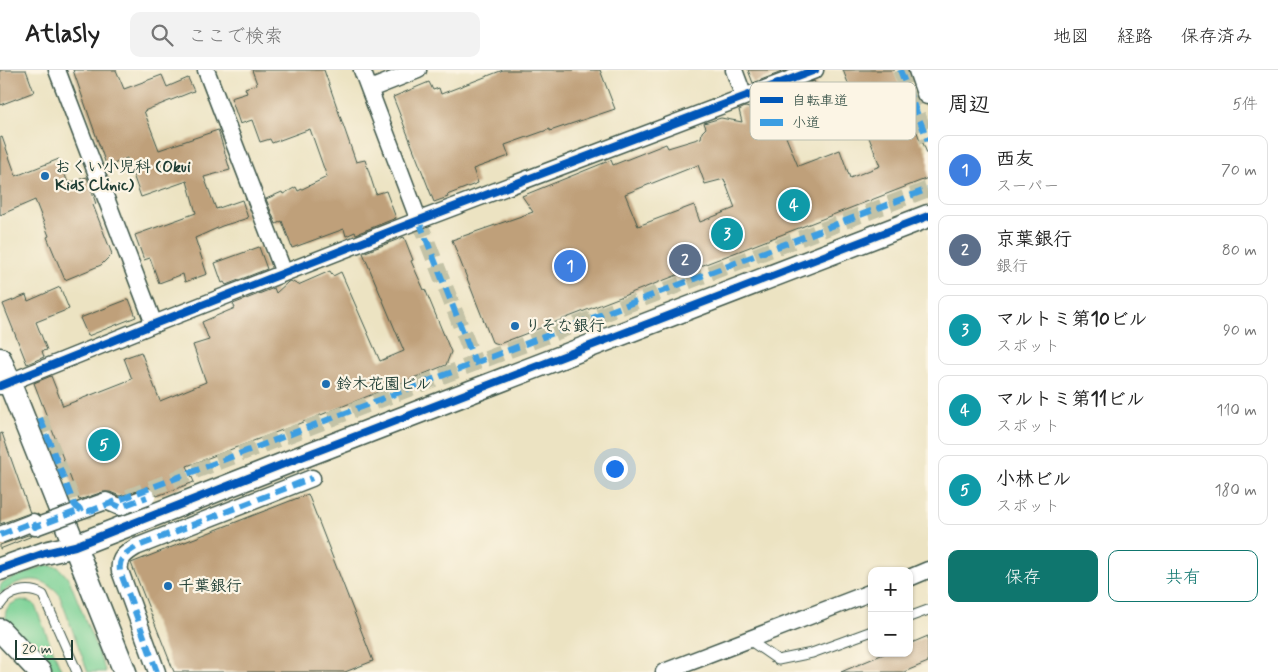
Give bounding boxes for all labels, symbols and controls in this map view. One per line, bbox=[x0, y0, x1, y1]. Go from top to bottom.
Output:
search box bbox=[130, 12, 480, 57]
text: Atlasly bbox=[25, 19, 100, 50]
icon: search bbox=[148, 21, 176, 49]
text: ここで検索 bbox=[188, 24, 283, 49]
text: 地図 bbox=[1053, 25, 1089, 49]
text: 経路 bbox=[1117, 25, 1153, 49]
text: 保存済み bbox=[1181, 25, 1253, 49]
legend bbox=[750, 82, 916, 140]
text: 周辺 bbox=[948, 91, 990, 119]
text: 自転車道 bbox=[792, 92, 848, 110]
text: 5件 bbox=[1232, 94, 1258, 115]
text: 小道 bbox=[792, 114, 820, 132]
text: 西友 bbox=[996, 147, 1034, 172]
place label: おくい小児科 (Okui Kids Clinic) bbox=[55, 157, 191, 196]
text: 1 bbox=[961, 160, 969, 181]
text: 70 m bbox=[1221, 160, 1257, 181]
marker: おくい小児科 (Okui Kids Clinic) bbox=[39, 170, 51, 182]
text: スーパー bbox=[996, 176, 1059, 197]
pin: 4 bbox=[778, 186, 810, 224]
pin: 3 bbox=[711, 215, 743, 253]
text: 京葉銀行 bbox=[996, 227, 1072, 252]
text: 2 bbox=[961, 240, 969, 261]
text: 80 m bbox=[1222, 240, 1257, 261]
pin: 2 bbox=[669, 241, 701, 279]
pin: 1 bbox=[554, 247, 586, 285]
text: 銀行 bbox=[996, 256, 1028, 277]
text: マルトミ第10ビル bbox=[996, 307, 1148, 332]
place label: りそな銀行 bbox=[525, 316, 605, 337]
marker: りそな銀行 bbox=[509, 320, 521, 332]
text: 3 bbox=[961, 320, 969, 341]
text: 90 m bbox=[1223, 320, 1257, 341]
text: スポット bbox=[996, 336, 1060, 357]
place label: 鈴木花園ビル bbox=[336, 374, 432, 395]
marker: 鈴木花園ビル bbox=[320, 378, 332, 390]
text: マルトミ第11ビル bbox=[996, 387, 1145, 412]
text: 4 bbox=[960, 400, 970, 421]
text: 110 m bbox=[1216, 400, 1257, 421]
text: スポット bbox=[996, 416, 1060, 437]
pin: 5 bbox=[88, 426, 120, 464]
your location bbox=[602, 456, 628, 482]
text: 小林ビル bbox=[996, 467, 1072, 492]
text: 5 bbox=[960, 480, 970, 501]
text: 180 m bbox=[1214, 480, 1257, 501]
text: スポット bbox=[996, 496, 1060, 517]
button: 保存 bbox=[948, 550, 1098, 602]
button: 共有 bbox=[1108, 550, 1258, 602]
map controls bbox=[868, 567, 913, 657]
button: + bbox=[868, 567, 913, 612]
place label: 千葉銀行 bbox=[178, 576, 242, 597]
marker: 千葉銀行 bbox=[162, 580, 174, 592]
button: − bbox=[868, 612, 913, 657]
scale bar bbox=[15, 637, 72, 660]
text: 20 m bbox=[22, 640, 52, 658]

